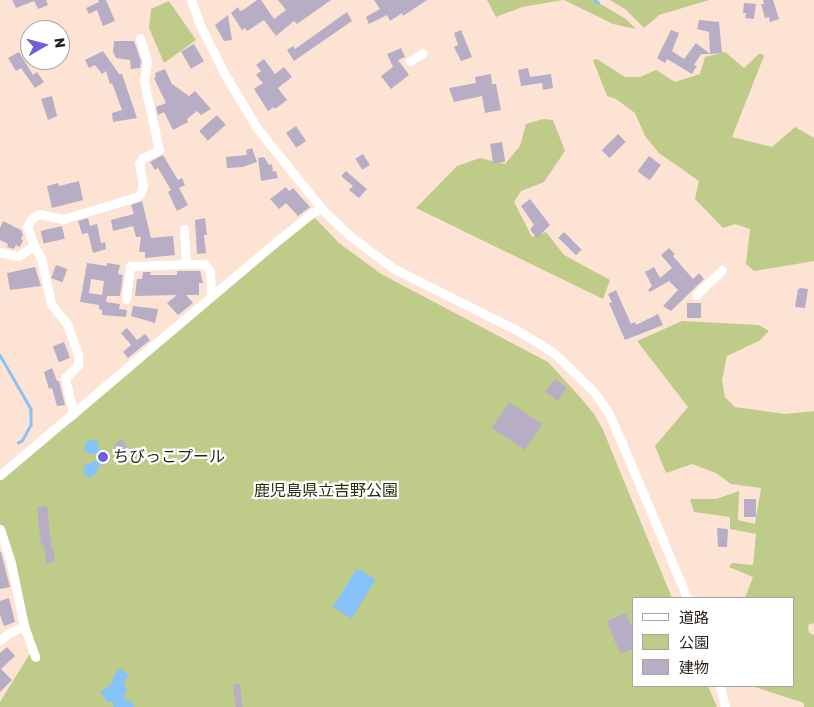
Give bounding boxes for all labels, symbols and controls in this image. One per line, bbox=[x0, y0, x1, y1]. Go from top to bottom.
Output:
north arrow bbox=[20, 20, 70, 70]
text: N bbox=[50, 37, 68, 49]
place label: ちびっこプール bbox=[113, 447, 225, 467]
marker: ちびっこプール bbox=[97, 451, 109, 463]
park label: 鹿児島県立吉野公園 bbox=[254, 481, 398, 501]
legend bbox=[632, 597, 794, 687]
text: 道路 bbox=[679, 609, 709, 627]
text: 公園 bbox=[679, 634, 709, 652]
text: 建物 bbox=[679, 659, 709, 677]

